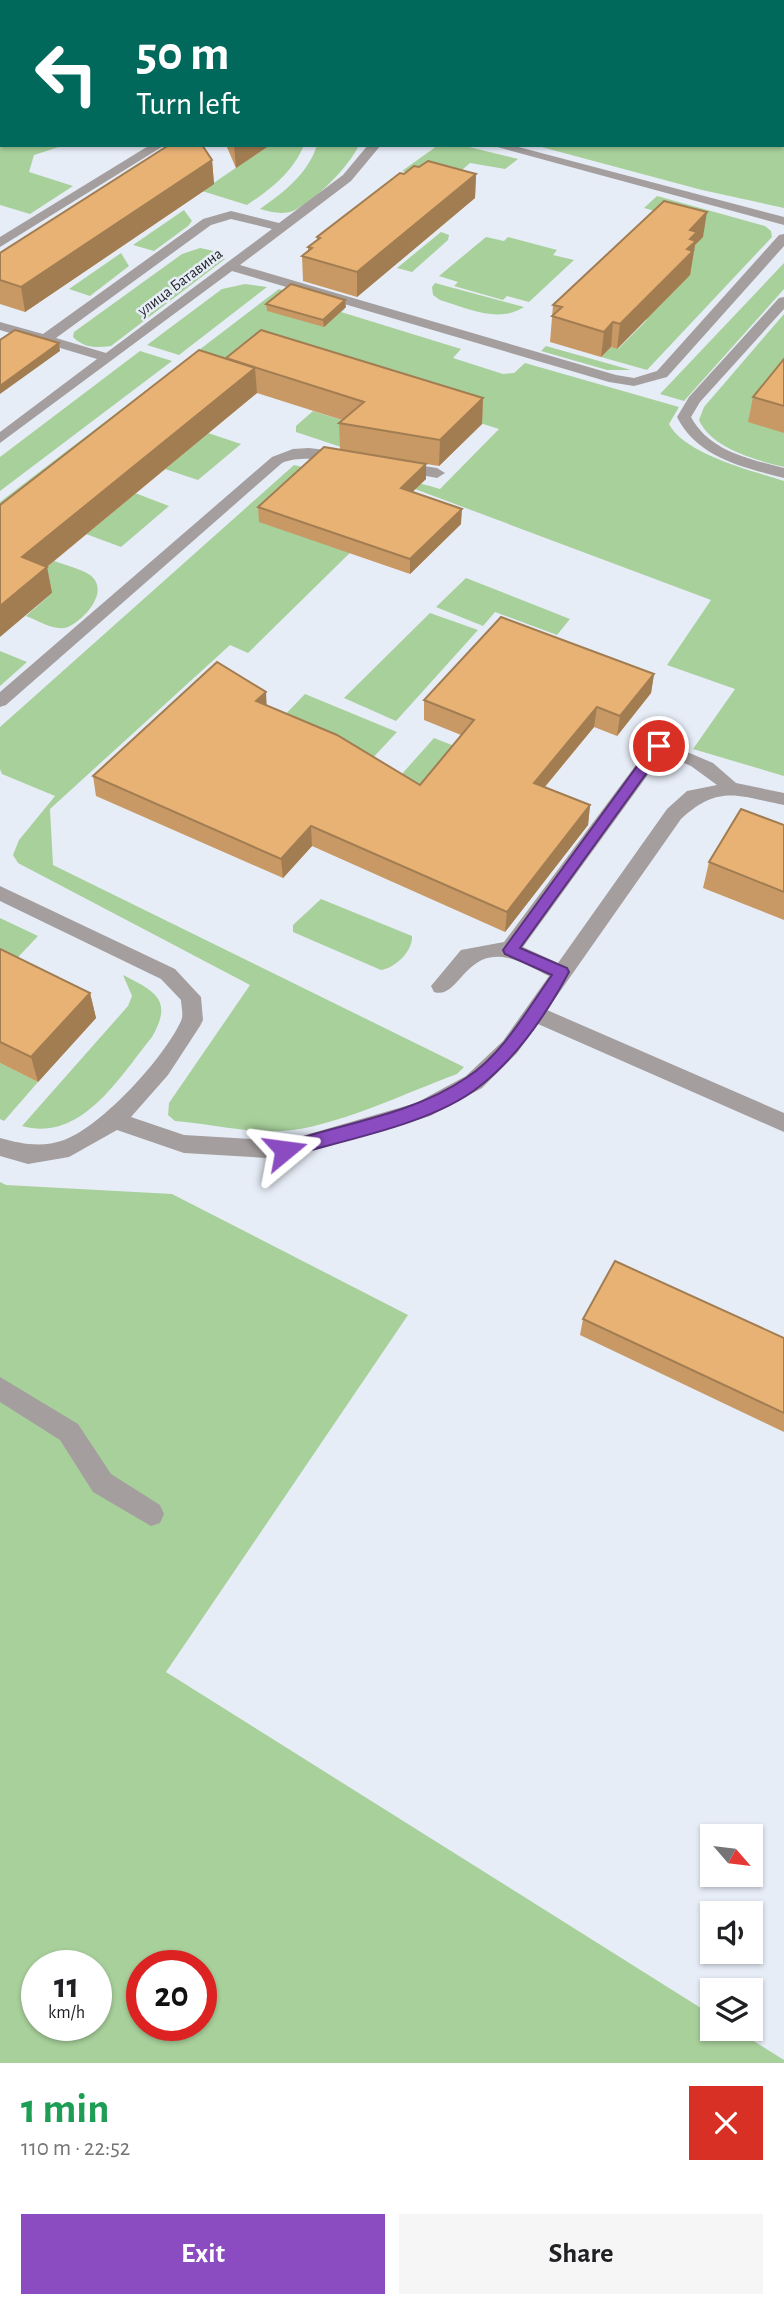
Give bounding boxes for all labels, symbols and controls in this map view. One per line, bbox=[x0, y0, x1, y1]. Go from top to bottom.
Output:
icon: left bbox=[21, 28, 112, 119]
text: 50 m bbox=[136, 30, 230, 79]
text: Turn left bbox=[136, 88, 240, 120]
street label: улица Батавина bbox=[134, 245, 226, 320]
pin bbox=[629, 716, 689, 776]
icon: arrive bbox=[640, 727, 678, 765]
position arrow bbox=[248, 1113, 322, 1187]
north arrow bbox=[700, 1824, 763, 1886]
map controls bbox=[700, 1824, 763, 2041]
button: sound bbox=[700, 1901, 763, 1964]
speed limit sign: 20 bbox=[126, 1950, 217, 2041]
text: 11 bbox=[54, 1969, 79, 2004]
button: layers bbox=[700, 1978, 763, 2041]
text: km/h bbox=[48, 2004, 85, 2022]
button: close bbox=[689, 2086, 763, 2160]
text: 1 min bbox=[21, 2088, 110, 2130]
text: 110 m · 22:52 bbox=[21, 2137, 130, 2160]
button: Exit bbox=[21, 2214, 385, 2294]
button: Share bbox=[399, 2214, 763, 2294]

